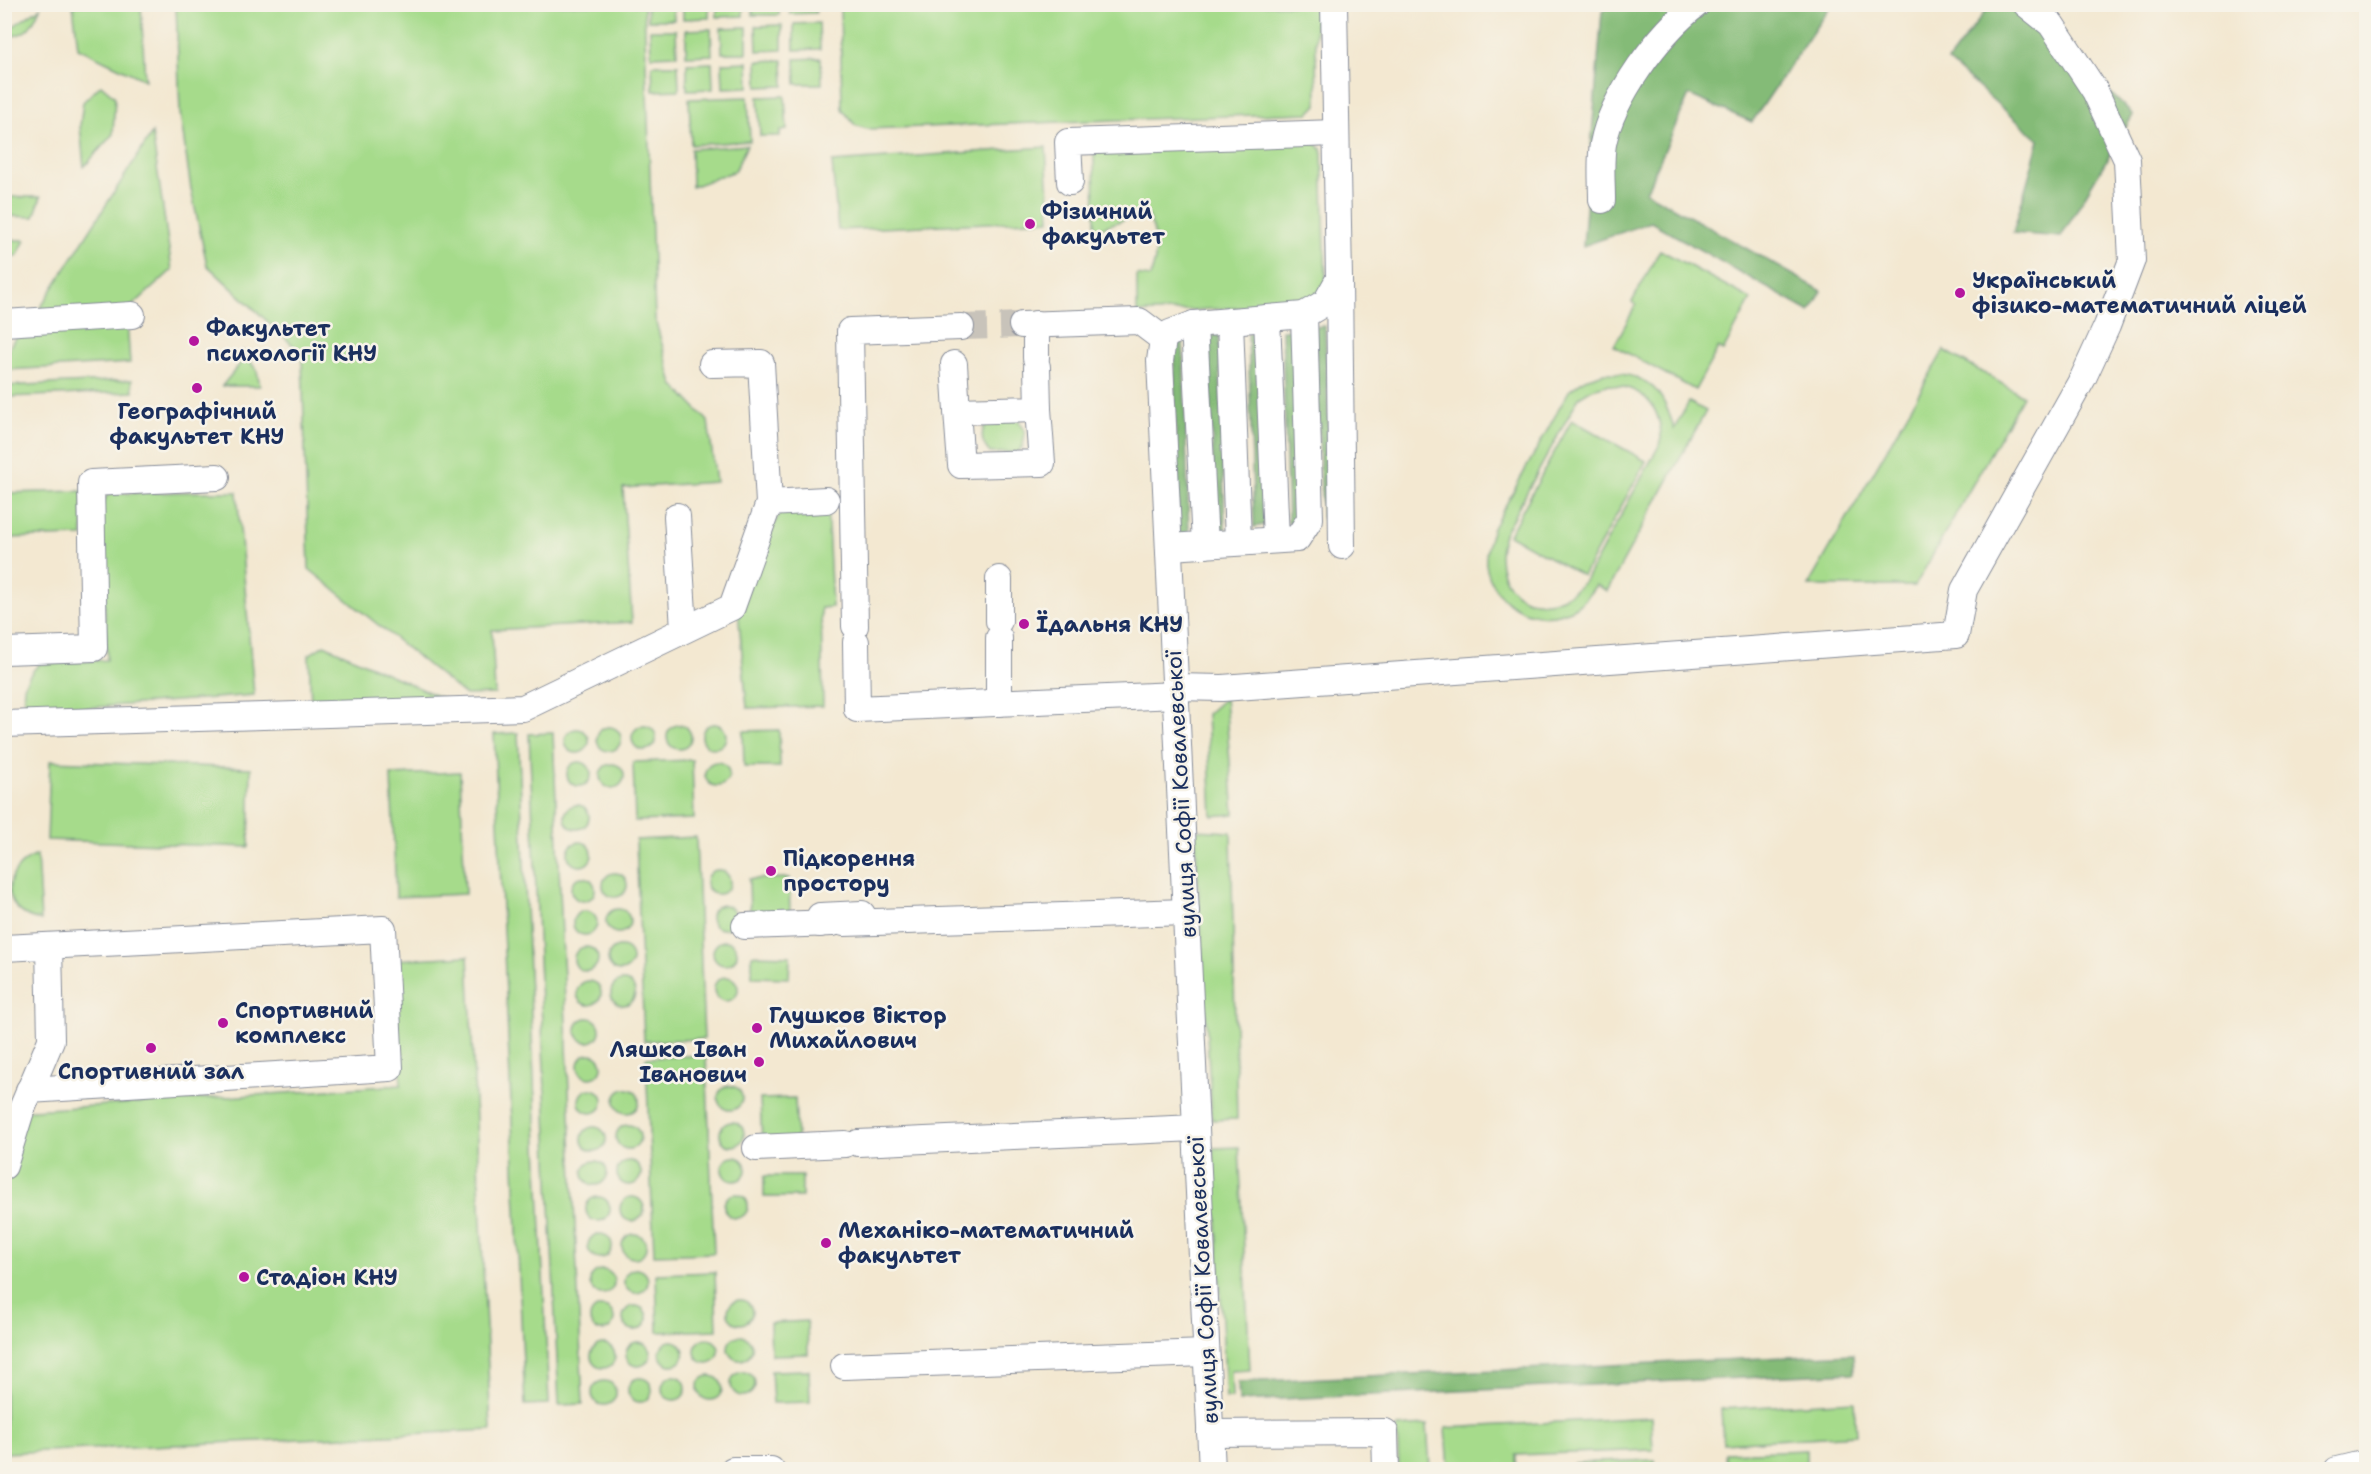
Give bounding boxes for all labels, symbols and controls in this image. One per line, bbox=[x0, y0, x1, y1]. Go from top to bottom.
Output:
place label: Фізичний факультет bbox=[1042, 197, 1166, 251]
marker: Фізичний факультет bbox=[1023, 217, 1037, 231]
place label: Український фізико-математичний ліцей bbox=[1972, 266, 2307, 320]
marker: Український фізико-математичний ліцей bbox=[1953, 286, 1967, 300]
place label: Факультет психології КНУ bbox=[206, 314, 377, 368]
marker: Факультет психології КНУ bbox=[187, 334, 201, 348]
marker: Географічний факультет КНУ bbox=[190, 381, 204, 395]
place label: Географічний факультет КНУ bbox=[110, 397, 284, 451]
place label: Їдальня КНУ bbox=[1036, 610, 1183, 639]
marker: Їдальня КНУ bbox=[1017, 617, 1031, 631]
street label: вулиця Софії Ковалевської bbox=[1159, 649, 1203, 939]
place label: Підкорення простору bbox=[783, 844, 915, 898]
marker: Підкорення простору bbox=[764, 864, 778, 878]
place label: Спортивний комплекс bbox=[235, 996, 374, 1050]
place label: Глушков Віктор Михайлович bbox=[769, 1001, 947, 1055]
marker: Спортивний комплекс bbox=[216, 1016, 230, 1030]
marker: Глушков Віктор Михайлович bbox=[750, 1021, 764, 1035]
place label: Ляшко Іван Іванович bbox=[609, 1035, 747, 1089]
marker: Спортивний зал bbox=[144, 1041, 158, 1055]
marker: Ляшко Іван Іванович bbox=[752, 1055, 766, 1069]
place label: Спортивний зал bbox=[58, 1057, 245, 1086]
street label: вулиця Софії Ковалевської bbox=[1181, 1135, 1225, 1425]
place label: Механіко-математичний факультет bbox=[838, 1216, 1134, 1270]
marker: Механіко-математичний факультет bbox=[819, 1236, 833, 1250]
place label: Стадіон КНУ bbox=[256, 1263, 398, 1292]
marker: Стадіон КНУ bbox=[237, 1270, 251, 1284]

